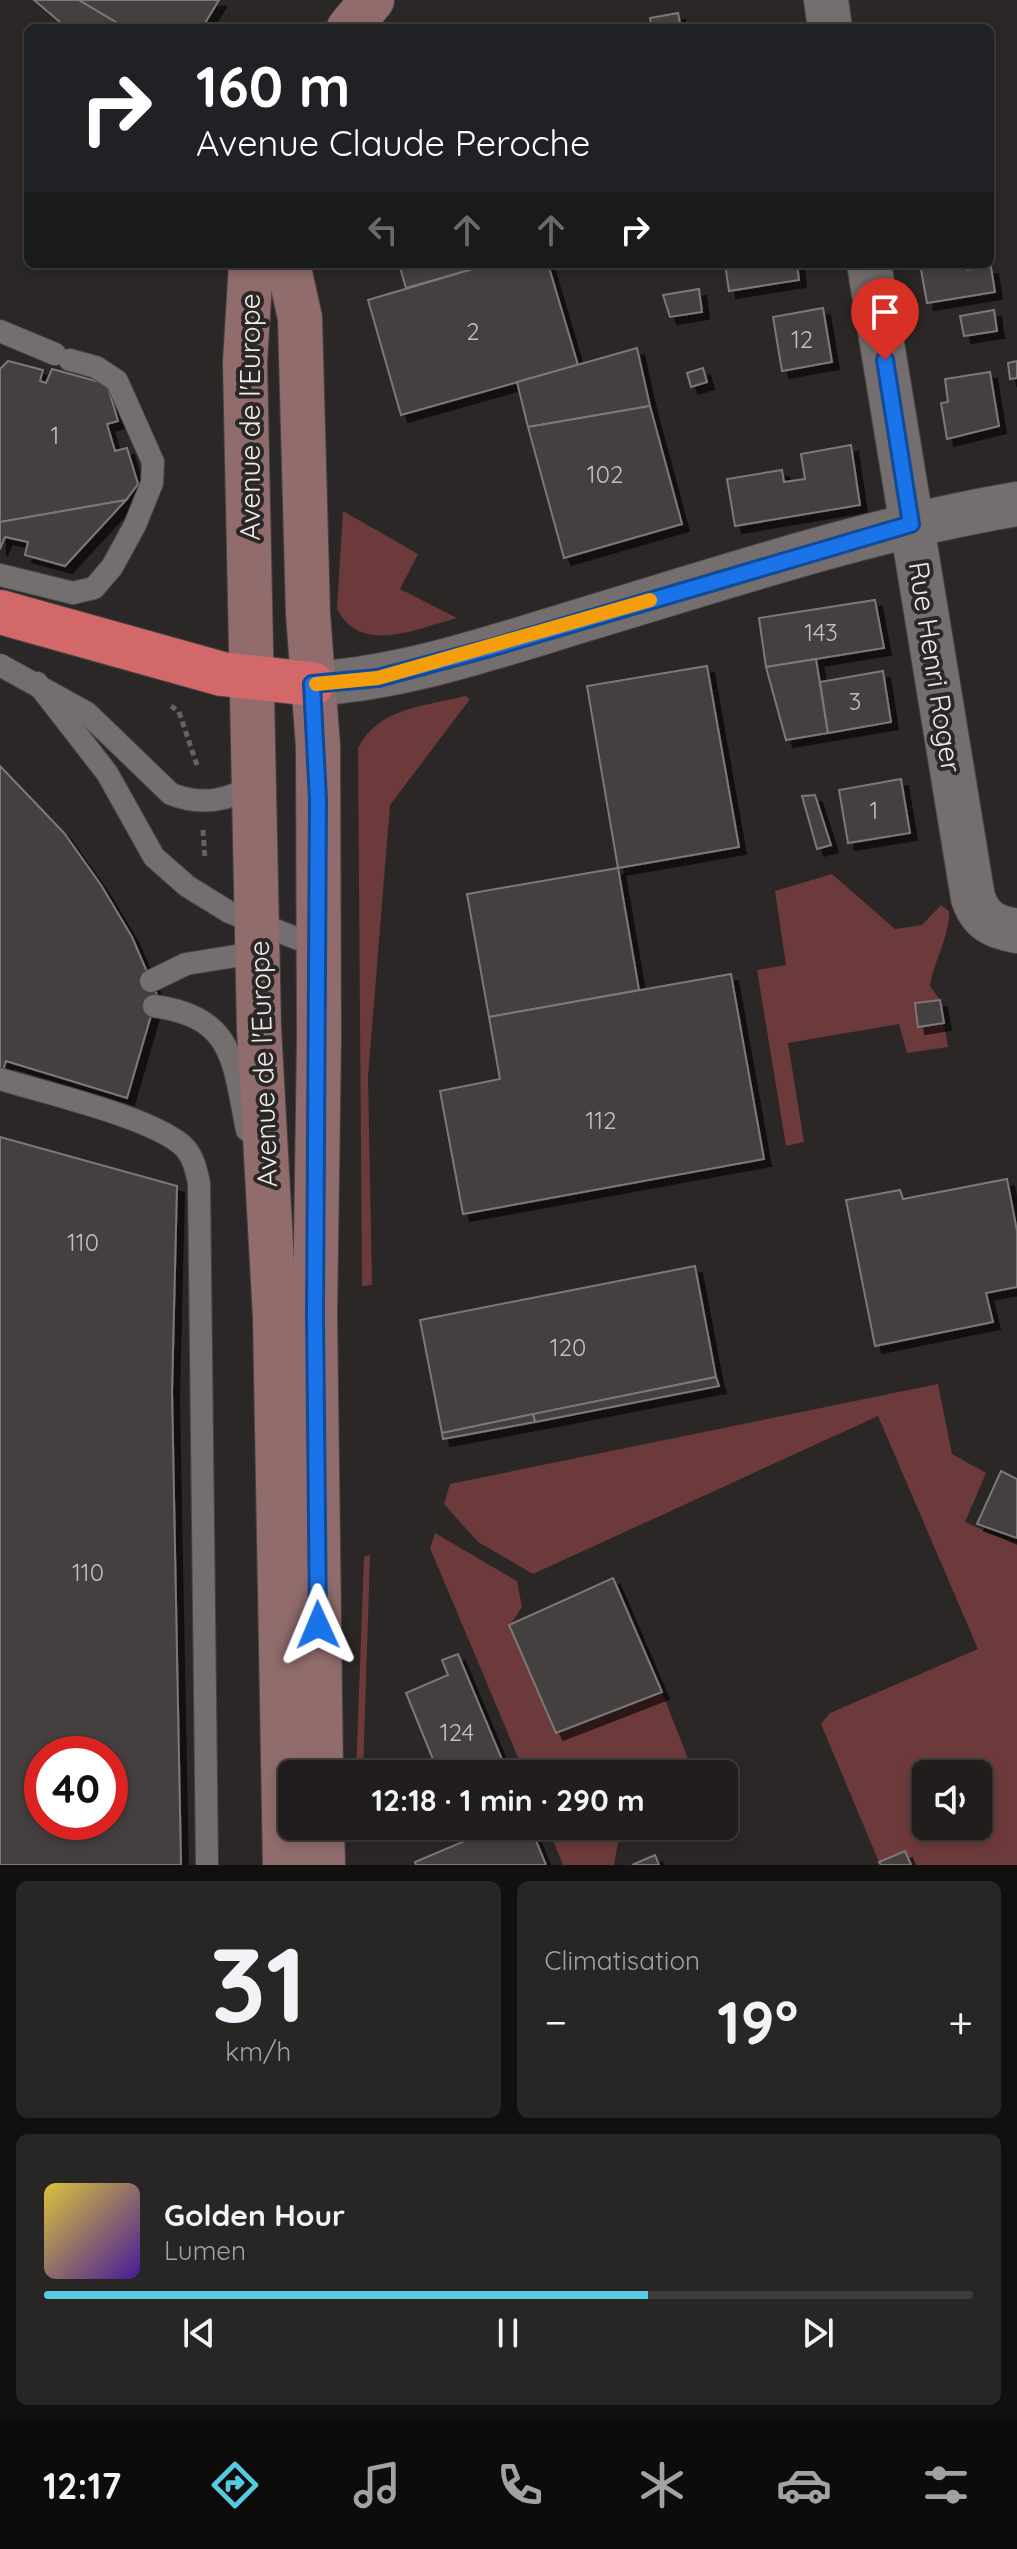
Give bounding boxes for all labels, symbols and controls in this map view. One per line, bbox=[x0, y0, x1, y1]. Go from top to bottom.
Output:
text: 160 m bbox=[196, 51, 350, 121]
icon: right bbox=[64, 56, 168, 160]
text: Avenue Claude Peroche bbox=[196, 120, 590, 165]
icon: left bbox=[361, 208, 405, 252]
icon: ahead bbox=[445, 208, 489, 252]
icon: ahead bbox=[529, 208, 573, 252]
icon: right bbox=[613, 208, 657, 252]
pin bbox=[851, 278, 919, 360]
icon: arrive bbox=[863, 290, 907, 334]
street label: Avenue de l'Europe bbox=[232, 293, 267, 541]
house number: 2 bbox=[466, 316, 480, 346]
house number: 12 bbox=[791, 324, 813, 354]
house number: 1 bbox=[51, 420, 59, 450]
house number: 102 bbox=[587, 459, 623, 489]
street label: Rue Henri Roger bbox=[902, 559, 970, 775]
house number: 143 bbox=[804, 617, 838, 647]
house number: 3 bbox=[849, 686, 861, 716]
house number: 1 bbox=[870, 795, 878, 825]
street label: Avenue de l'Europe bbox=[241, 940, 284, 1188]
house number: 112 bbox=[585, 1105, 617, 1135]
house number: 110 bbox=[67, 1227, 99, 1257]
house number: 120 bbox=[550, 1332, 586, 1362]
house number: 110 bbox=[72, 1557, 104, 1587]
position arrow bbox=[276, 1583, 360, 1667]
house number: 124 bbox=[440, 1717, 474, 1747]
speed limit sign: 40 bbox=[24, 1736, 128, 1840]
map controls bbox=[912, 1760, 992, 1840]
button: sound bbox=[912, 1760, 992, 1840]
text: 12:18 · 1 min · 290 m bbox=[371, 1781, 645, 1819]
text: 31 bbox=[210, 1918, 306, 2048]
text: Climatisation bbox=[545, 1944, 700, 1977]
text: 19° bbox=[717, 1984, 798, 2059]
text: − bbox=[545, 1994, 567, 2049]
text: + bbox=[948, 1994, 973, 2049]
text: km/h bbox=[225, 2035, 291, 2068]
text: Golden Hour bbox=[164, 2196, 345, 2234]
text: Lumen bbox=[164, 2234, 246, 2267]
icon: previous bbox=[177, 2311, 221, 2355]
icon: pause bbox=[486, 2311, 530, 2355]
icon: next bbox=[796, 2311, 840, 2355]
icon: directions bbox=[207, 2457, 263, 2513]
icon: music bbox=[349, 2457, 405, 2513]
icon: phone bbox=[492, 2457, 548, 2513]
icon: climate bbox=[634, 2457, 690, 2513]
icon: car bbox=[776, 2457, 832, 2513]
icon: filters bbox=[918, 2457, 974, 2513]
text: 12:17 bbox=[43, 2463, 121, 2508]

